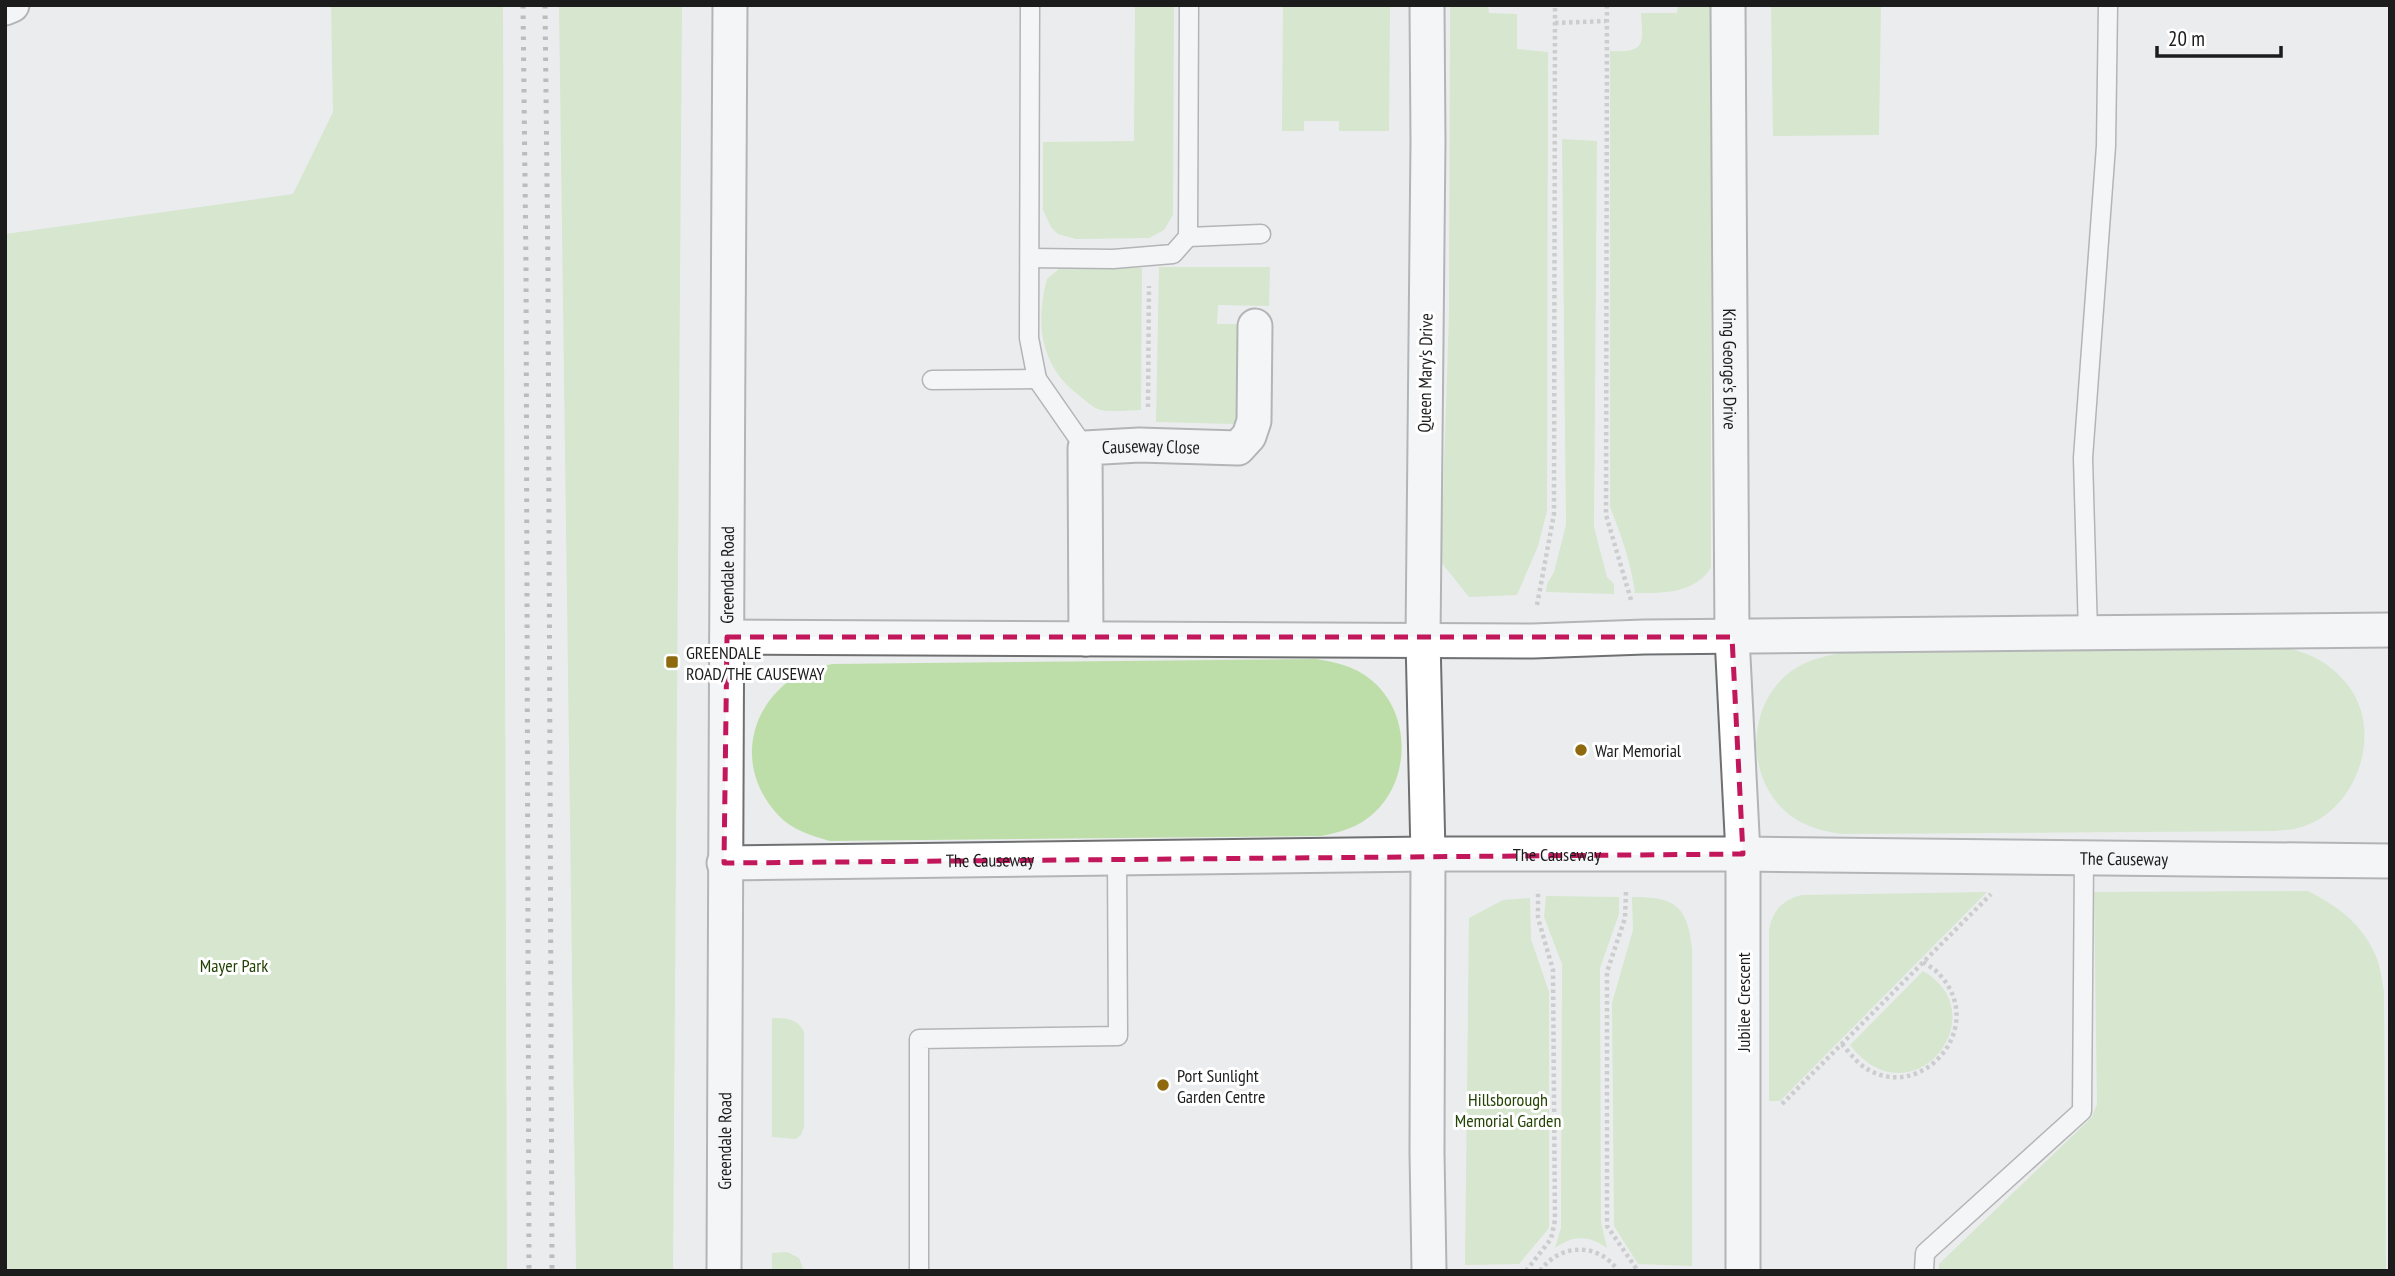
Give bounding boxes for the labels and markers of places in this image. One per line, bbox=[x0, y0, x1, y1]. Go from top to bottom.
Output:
place label: GREENDALE ROAD/THE CAUSEWAY bbox=[686, 641, 825, 685]
marker: GREENDALE ROAD/THE CAUSEWAY bbox=[664, 654, 680, 670]
place label: War Memorial bbox=[1595, 739, 1682, 762]
marker: War Memorial bbox=[1573, 742, 1589, 758]
place label: Port Sunlight Garden Centre bbox=[1177, 1064, 1265, 1108]
marker: Port Sunlight Garden Centre bbox=[1155, 1077, 1171, 1093]

